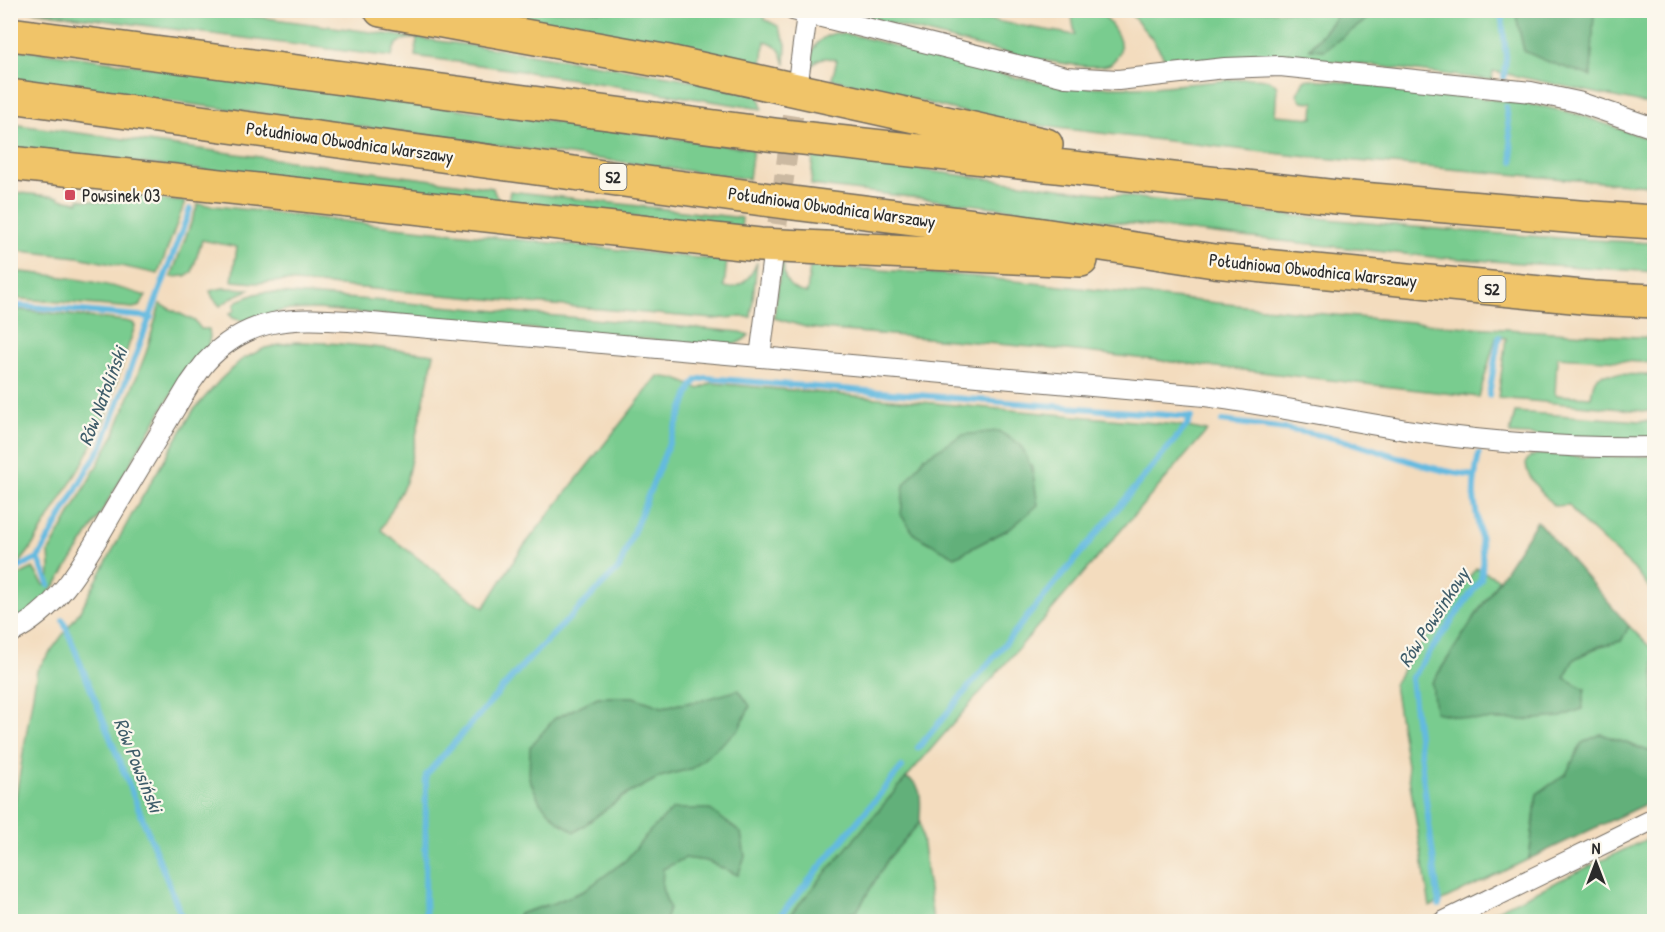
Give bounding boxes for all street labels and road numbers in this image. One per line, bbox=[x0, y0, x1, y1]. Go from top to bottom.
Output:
street label: Południowa Obwodnica Warszawy bbox=[245, 115, 456, 169]
road number: S2 bbox=[600, 164, 626, 190]
street label: Południowa Obwodnica Warszawy bbox=[727, 180, 938, 234]
street label: Południowa Obwodnica Warszawy bbox=[1208, 247, 1419, 293]
road number: S2 bbox=[1478, 276, 1506, 302]

